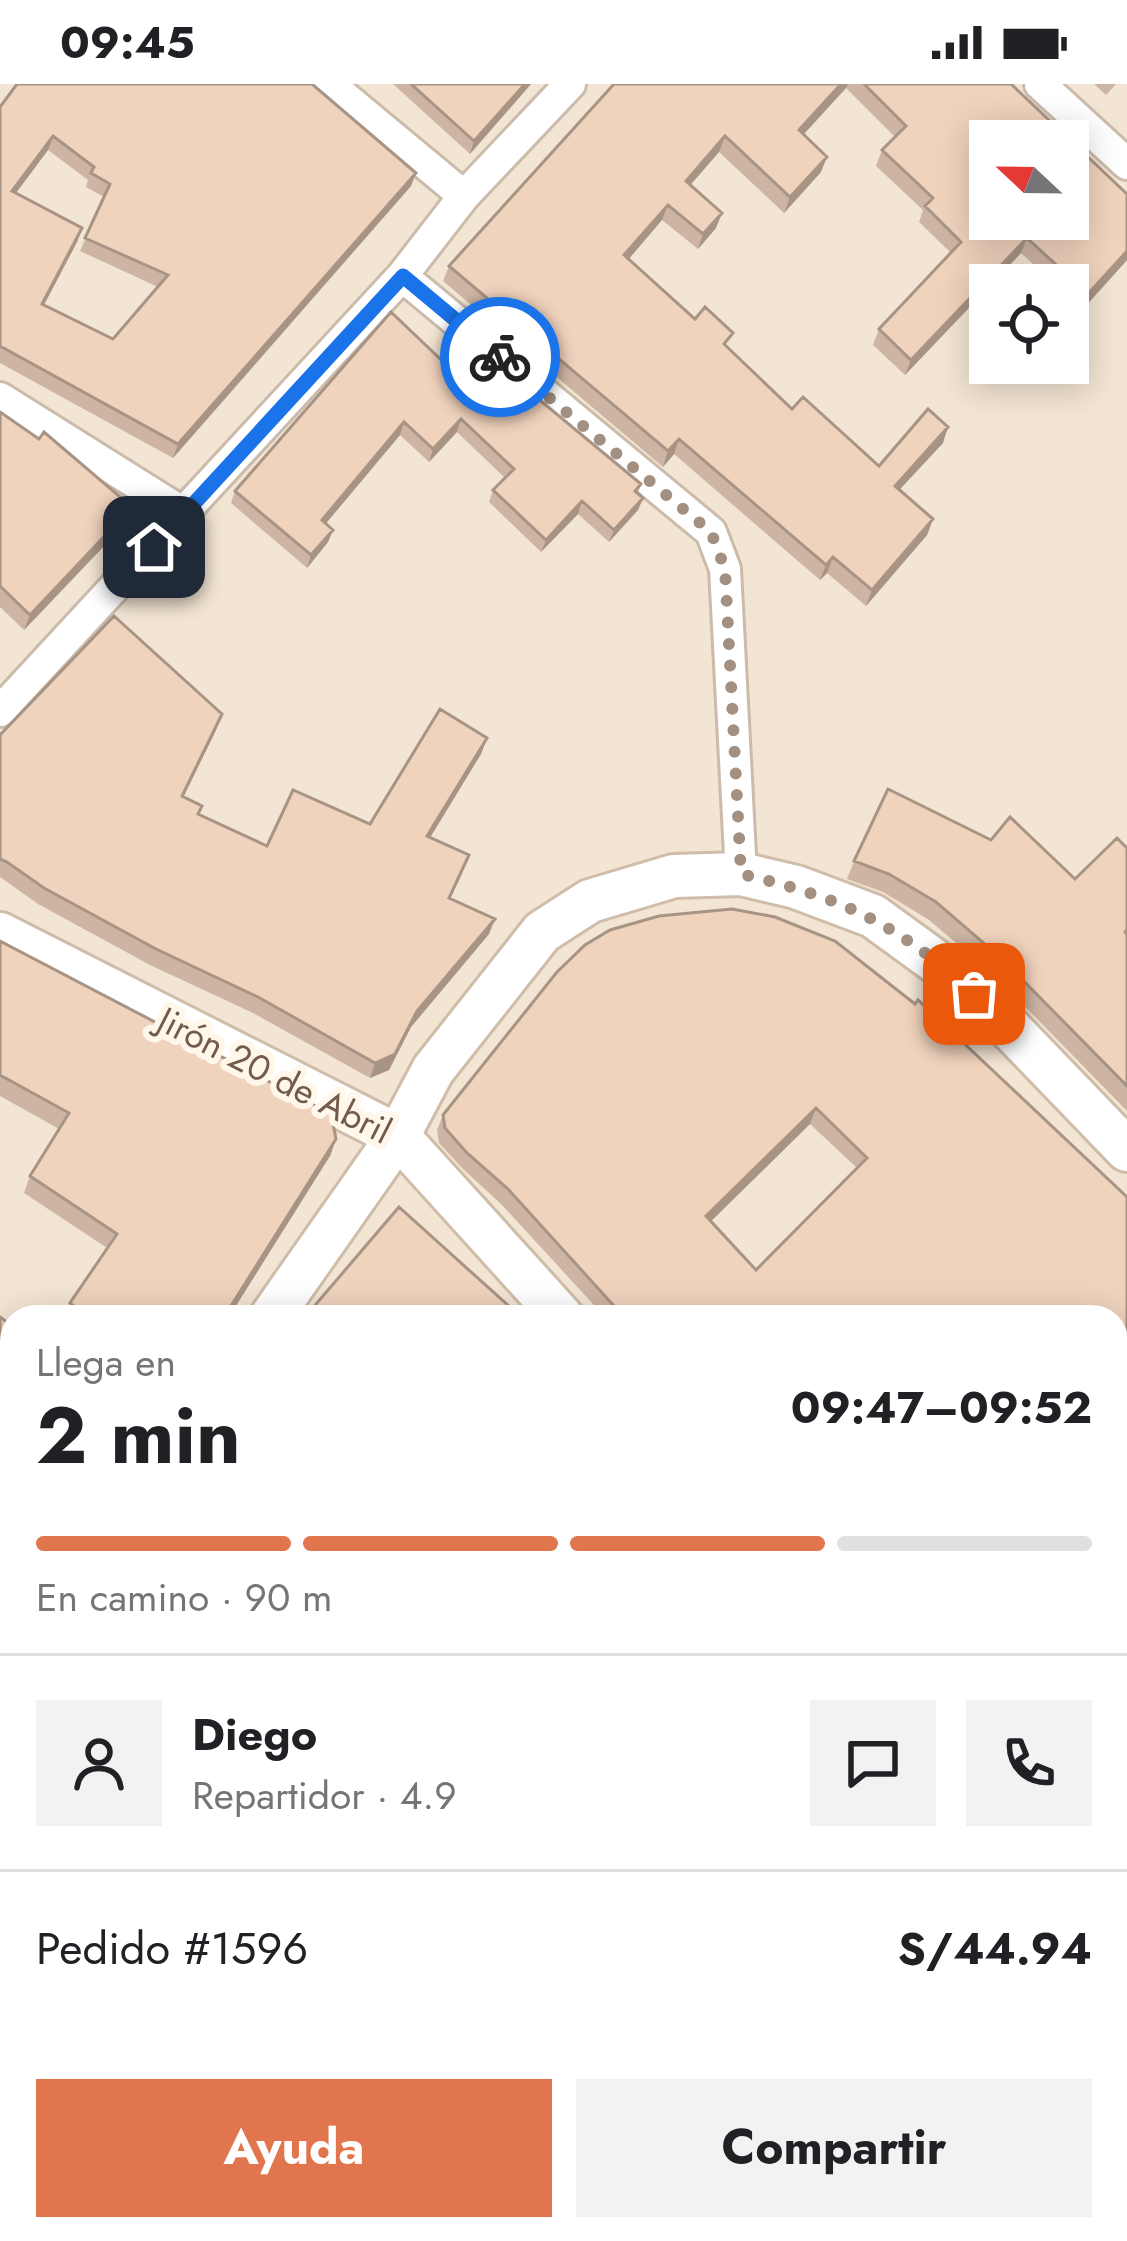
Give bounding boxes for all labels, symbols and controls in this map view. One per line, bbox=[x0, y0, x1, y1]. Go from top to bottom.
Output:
text: 09:45 bbox=[60, 10, 195, 75]
north arrow bbox=[969, 120, 1089, 240]
map controls bbox=[969, 120, 1089, 384]
button: locate bbox=[969, 264, 1089, 384]
courier bbox=[440, 297, 560, 417]
icon: bike bbox=[467, 324, 533, 390]
pin bbox=[103, 496, 205, 598]
icon: home bbox=[121, 514, 187, 580]
pin bbox=[923, 943, 1025, 1045]
icon: bag bbox=[941, 961, 1007, 1027]
street label: Jirón 20 de Abril bbox=[145, 992, 401, 1156]
text: Llega en bbox=[36, 1334, 176, 1391]
text: 09:47–09:52 bbox=[791, 1375, 1092, 1440]
text: 2 min bbox=[36, 1380, 241, 1492]
text: En camino · 90 m bbox=[36, 1569, 332, 1626]
button: person bbox=[36, 1700, 162, 1826]
button: chat bbox=[810, 1700, 936, 1826]
button: phone bbox=[966, 1700, 1092, 1826]
text: Diego bbox=[192, 1702, 317, 1767]
text: Repartidor · 4.9 bbox=[192, 1767, 457, 1824]
text: Pedido #1596 bbox=[36, 1916, 308, 1981]
text: S/44.94 bbox=[898, 1916, 1092, 1981]
button: Ayuda bbox=[36, 2079, 552, 2217]
button: Compartir bbox=[576, 2079, 1092, 2217]

